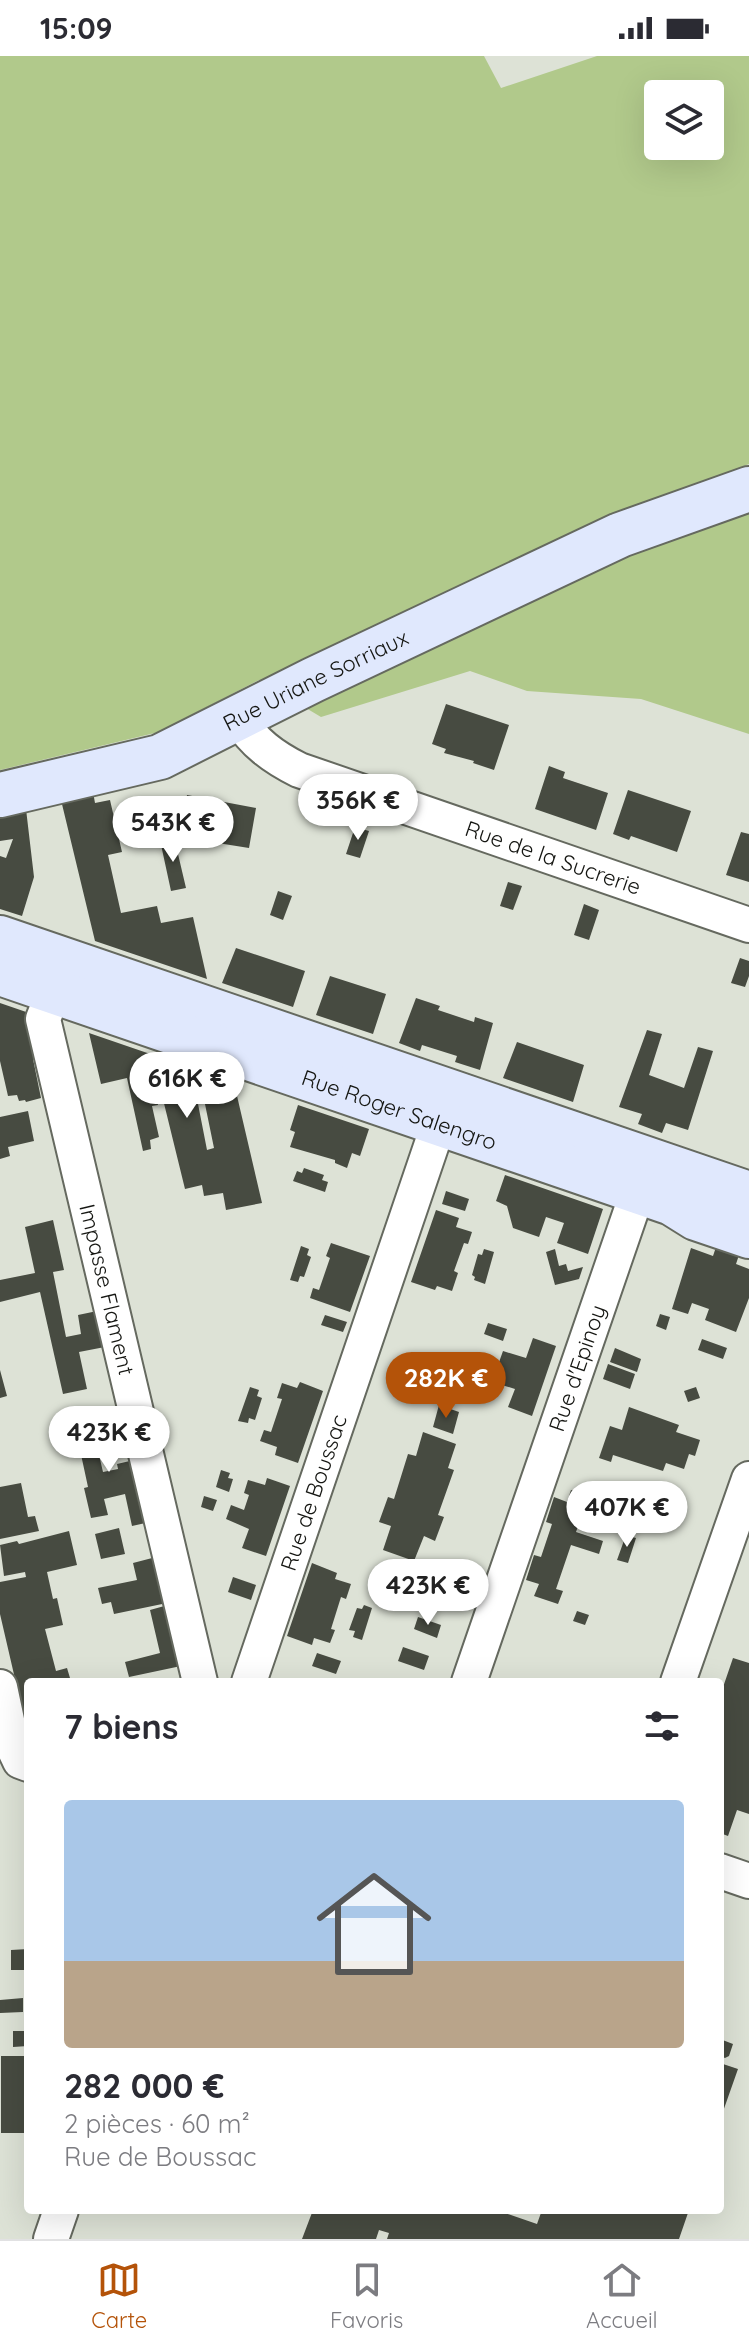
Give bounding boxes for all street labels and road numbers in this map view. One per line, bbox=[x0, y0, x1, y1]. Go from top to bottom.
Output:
street label: Rue Uriane Sorriaux bbox=[218, 623, 413, 737]
street label: Rue de la Sucrerie bbox=[462, 814, 645, 901]
street label: Rue Roger Salengro bbox=[298, 1063, 501, 1156]
street label: Impasse Flament bbox=[73, 1201, 141, 1378]
street label: Rue d'Epinoy bbox=[542, 1301, 612, 1435]
street label: Rue de Boussac bbox=[274, 1411, 353, 1574]

